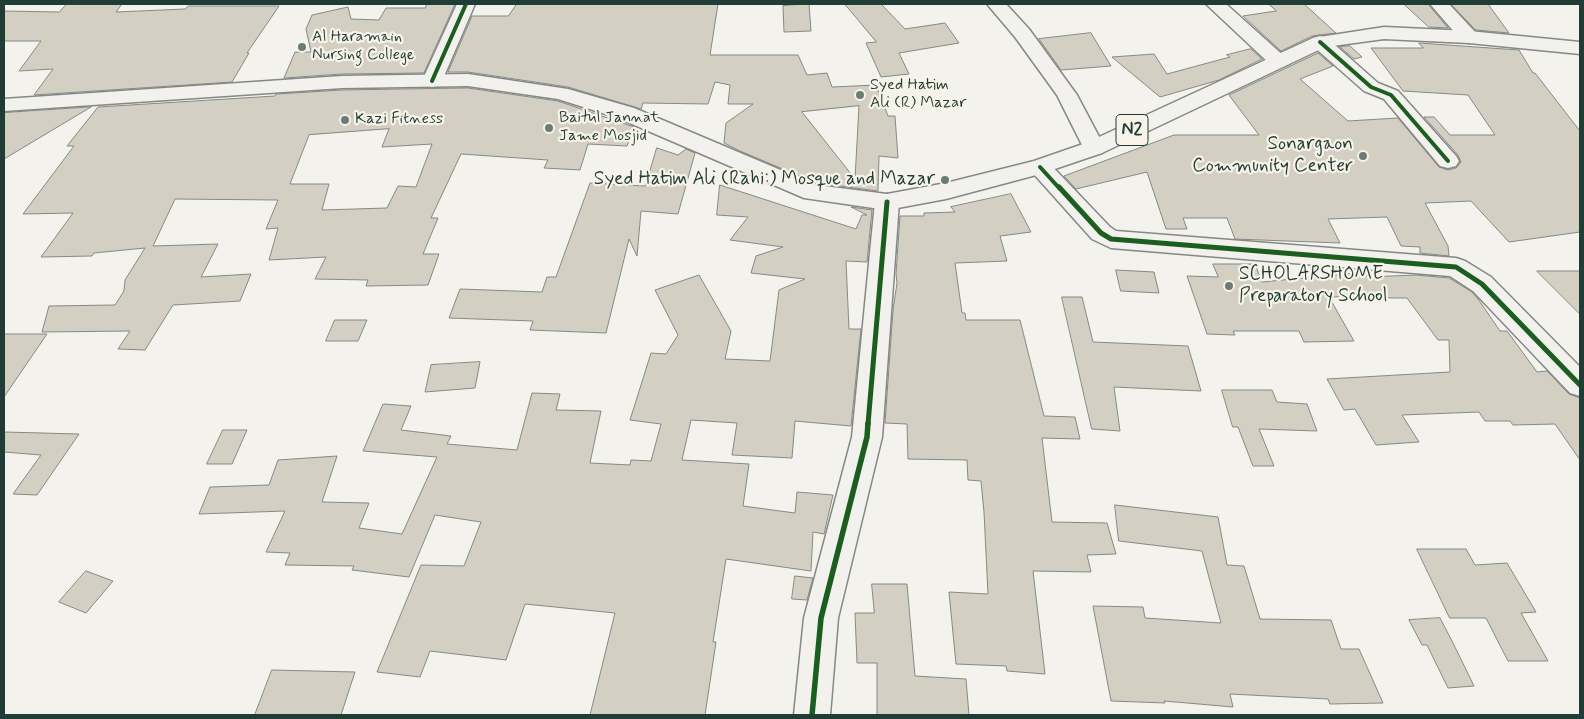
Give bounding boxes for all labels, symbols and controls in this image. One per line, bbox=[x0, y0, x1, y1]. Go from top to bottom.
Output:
place label: Al Haramain Nursing College bbox=[312, 28, 414, 66]
marker: Al Haramain Nursing College bbox=[296, 41, 308, 53]
place label: Syed Hatim Ali (R) Mazar bbox=[870, 76, 967, 114]
marker: Syed Hatim Ali (R) Mazar bbox=[854, 89, 866, 101]
place label: Baitul Jannat Jame Mosjid bbox=[559, 109, 660, 147]
place label: Kazi Fitness bbox=[355, 110, 443, 130]
marker: Kazi Fitness bbox=[339, 114, 351, 126]
road number: N2 bbox=[1116, 114, 1148, 146]
marker: Baitul Jannat Jame Mosjid bbox=[543, 122, 555, 134]
place label: Sonargaon Community Center bbox=[1192, 134, 1353, 178]
marker: Sonargaon Community Center bbox=[1357, 150, 1369, 162]
place label: Syed Hatim Ali (Rahi:) Mosque and Mazar bbox=[594, 169, 935, 191]
marker: Syed Hatim Ali (Rahi:) Mosque and Mazar bbox=[939, 174, 951, 186]
place label: SCHOLARSHOME Preparatory School bbox=[1239, 264, 1387, 308]
marker: SCHOLARSHOME Preparatory School bbox=[1223, 280, 1235, 292]

